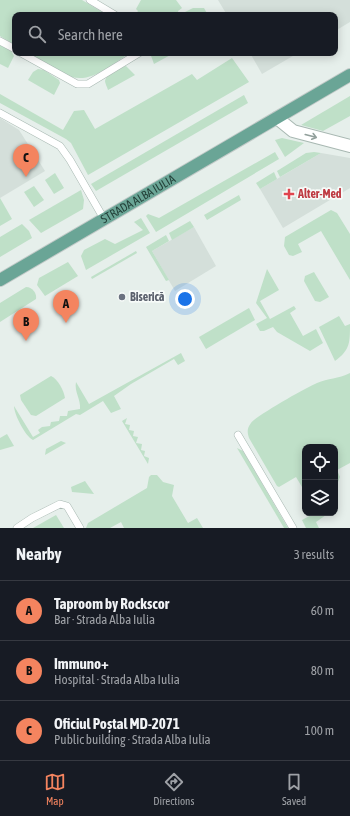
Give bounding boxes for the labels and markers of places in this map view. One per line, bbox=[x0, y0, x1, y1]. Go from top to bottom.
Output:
pin: C bbox=[13, 144, 39, 177]
place label: Alter-Med bbox=[297, 187, 342, 201]
marker: Alter-Med bbox=[283, 188, 295, 200]
pin: A bbox=[53, 290, 79, 323]
place label: Biserică bbox=[130, 290, 165, 304]
marker: Biserică bbox=[117, 292, 127, 302]
pin: B bbox=[13, 308, 39, 341]

